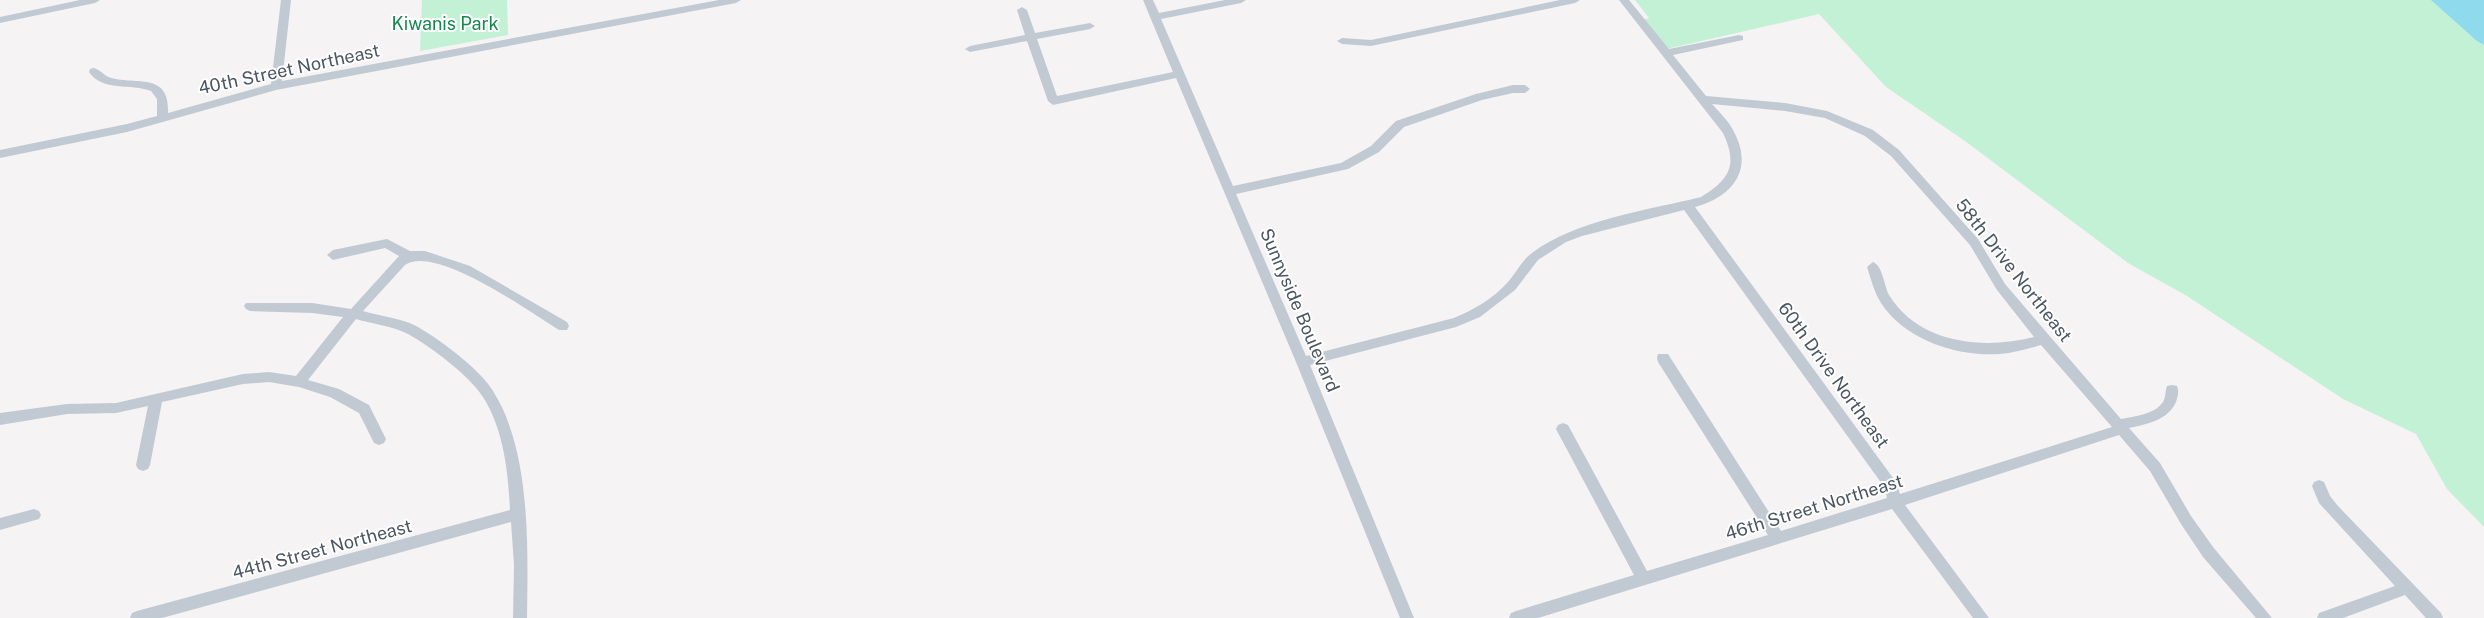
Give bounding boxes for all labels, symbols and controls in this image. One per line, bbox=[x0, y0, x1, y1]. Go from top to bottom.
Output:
park label: Kiwanis Park bbox=[391, 13, 499, 34]
street label: 40th Street Northeast bbox=[196, 40, 382, 98]
street label: 58th Drive Northeast bbox=[1952, 194, 2076, 346]
street label: Sunnyside Boulevard bbox=[1256, 225, 1344, 395]
street label: 60th Drive Northeast bbox=[1774, 298, 1894, 452]
street label: 46th Street Northeast bbox=[1723, 470, 1905, 544]
street label: 44th Street Northeast bbox=[230, 515, 414, 583]

